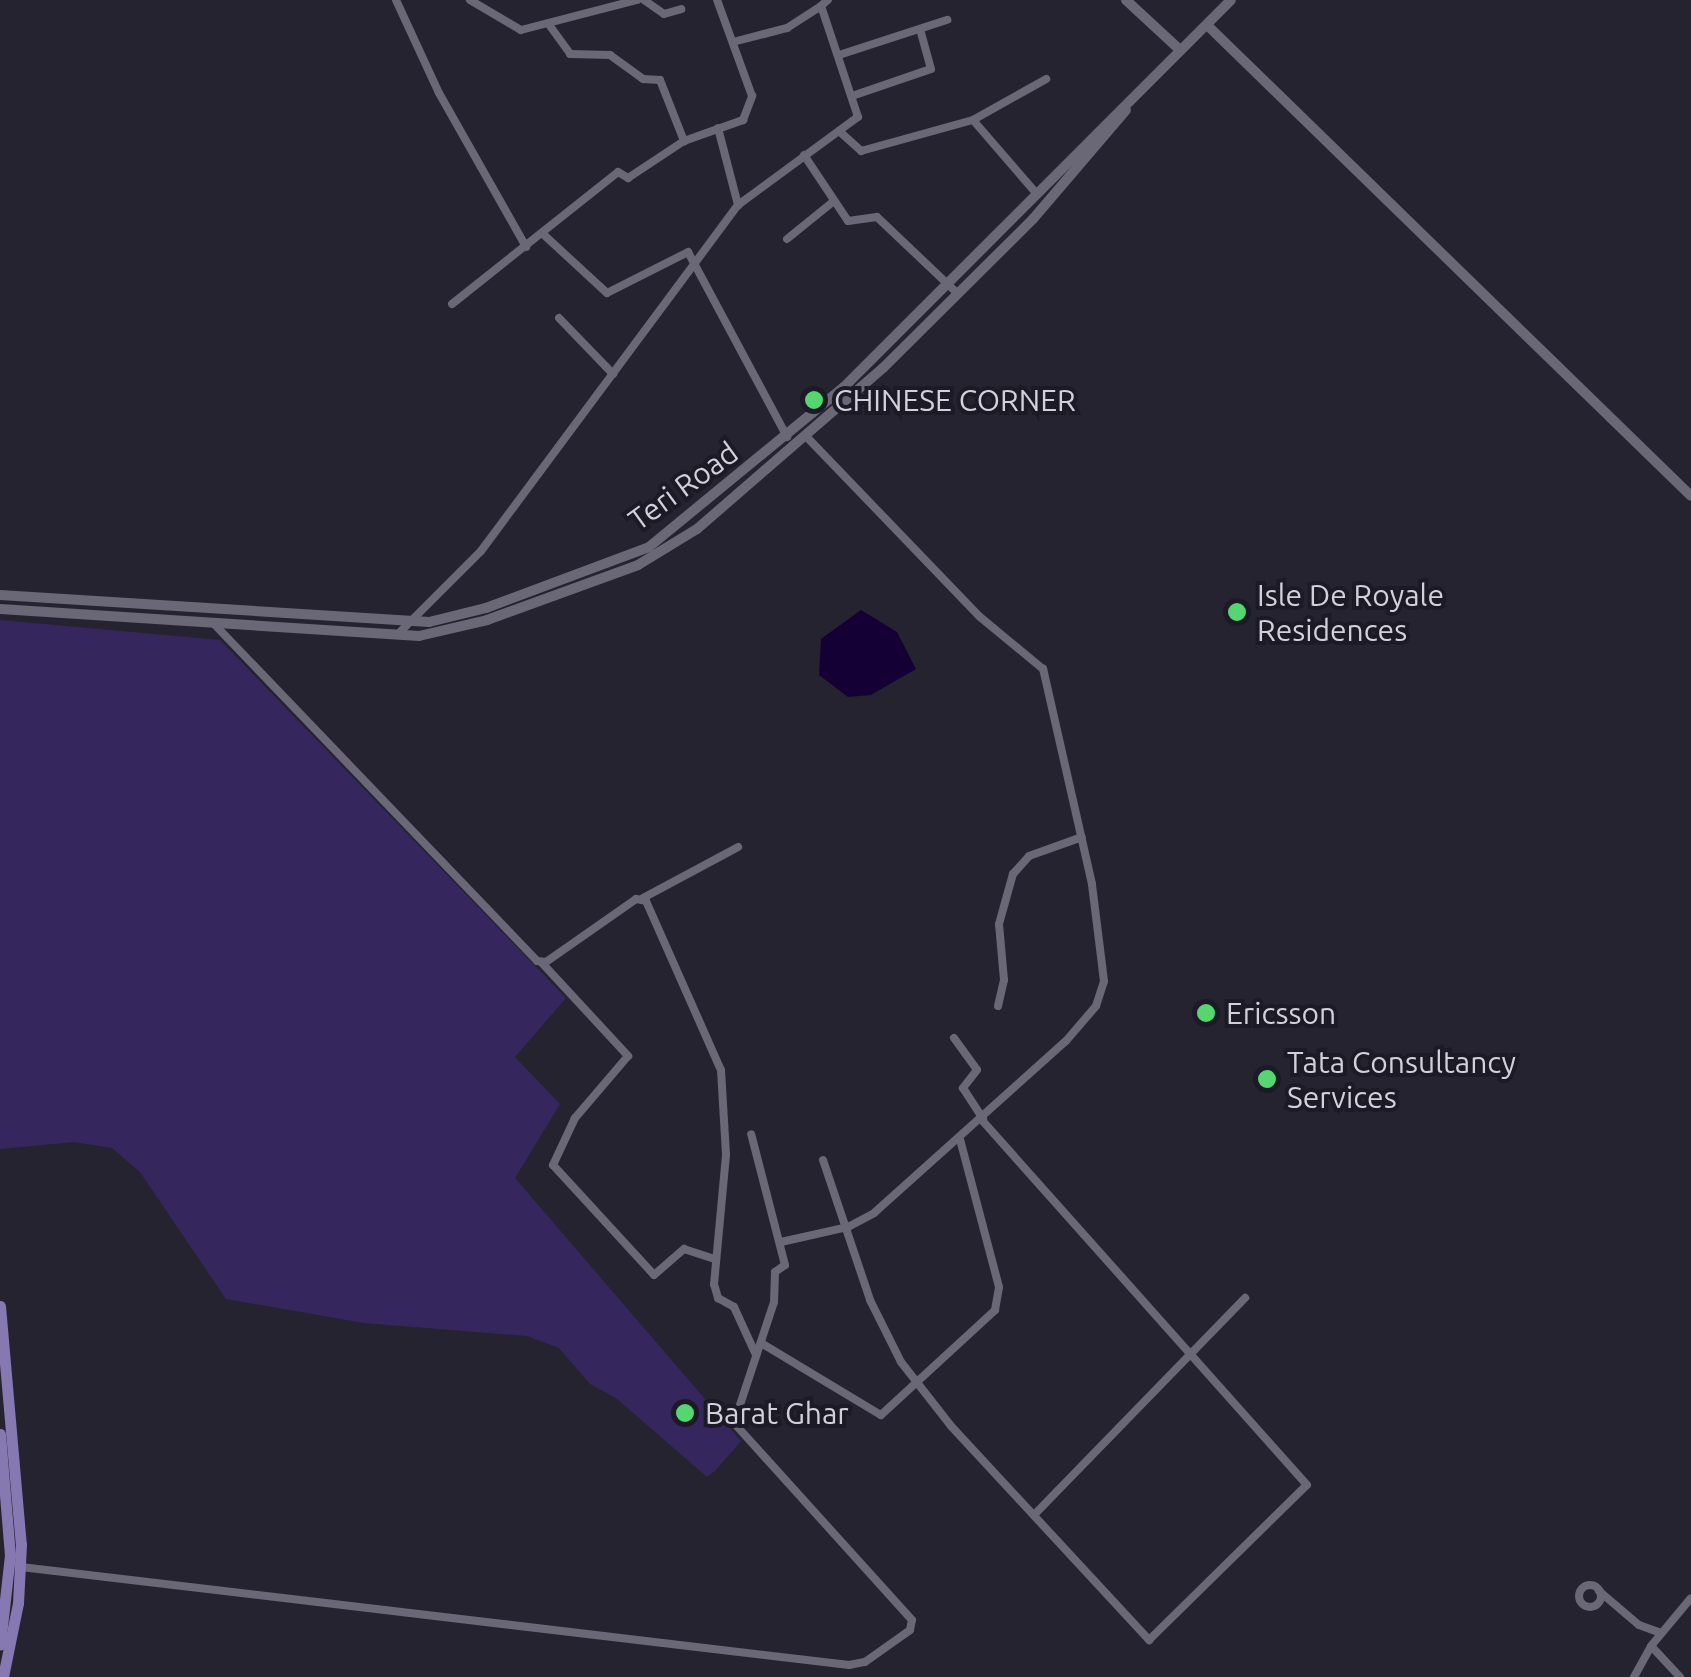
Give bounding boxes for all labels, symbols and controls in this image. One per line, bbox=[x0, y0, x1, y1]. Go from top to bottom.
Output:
place label: CHINESE CORNER bbox=[834, 382, 1076, 418]
marker: CHINESE CORNER bbox=[803, 389, 825, 411]
street label: Teri Road bbox=[621, 434, 745, 538]
place label: Isle De Royale Residences bbox=[1257, 577, 1444, 648]
marker: Isle De Royale Residences bbox=[1226, 601, 1248, 623]
place label: Ericsson bbox=[1226, 995, 1336, 1031]
marker: Ericsson bbox=[1195, 1002, 1217, 1024]
place label: Tata Consultancy Services bbox=[1287, 1044, 1516, 1114]
marker: Tata Consultancy Services bbox=[1256, 1068, 1278, 1090]
place label: Barat Ghar bbox=[705, 1395, 849, 1431]
marker: Barat Ghar bbox=[674, 1402, 696, 1424]

